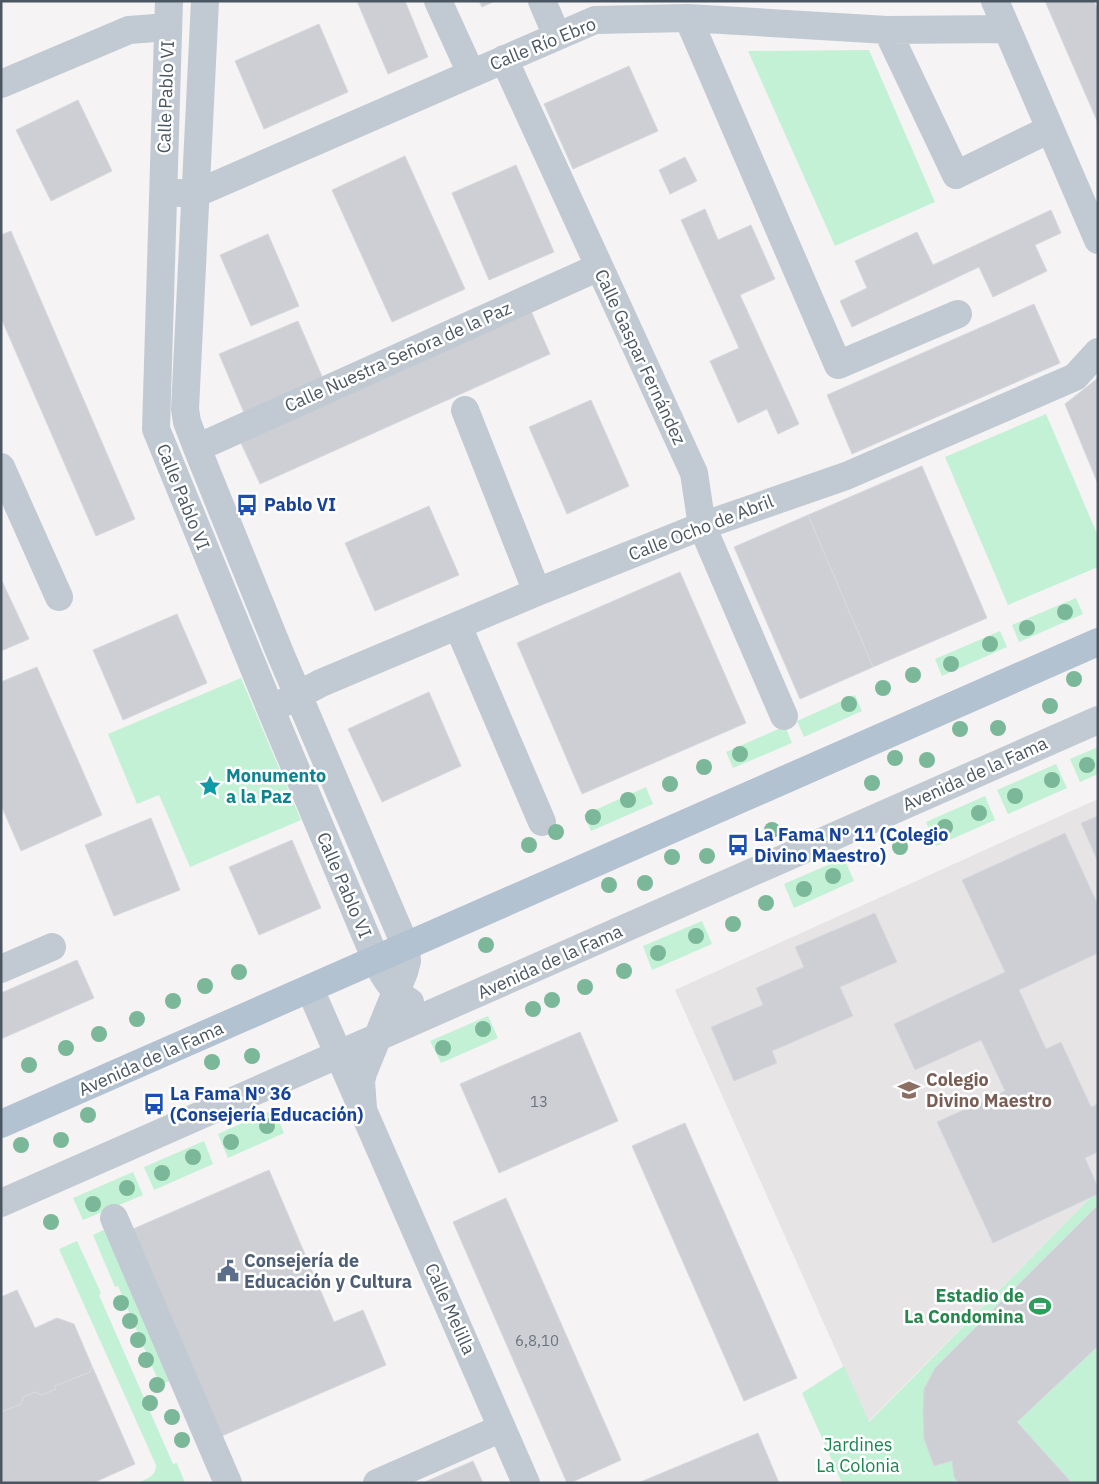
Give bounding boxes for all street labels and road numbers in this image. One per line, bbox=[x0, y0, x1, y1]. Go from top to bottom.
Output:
street label: Calle Río Ebro bbox=[486, 12, 599, 75]
street label: Calle Pablo VI bbox=[152, 40, 179, 154]
street label: Calle Gaspar Fernández bbox=[590, 265, 691, 448]
street label: Calle Nuestra Señora de la Paz bbox=[281, 296, 515, 417]
street label: Calle Pablo VI bbox=[152, 440, 215, 553]
street label: Calle Ocho de Abril bbox=[625, 489, 777, 566]
street label: Avenida de la Fama bbox=[899, 731, 1051, 816]
street label: Calle Pablo VI bbox=[312, 828, 377, 941]
street label: Avenida de la Fama bbox=[474, 919, 626, 1004]
street label: Avenida de la Fama bbox=[75, 1016, 227, 1101]
street label: Calle Melilla bbox=[420, 1259, 481, 1359]

